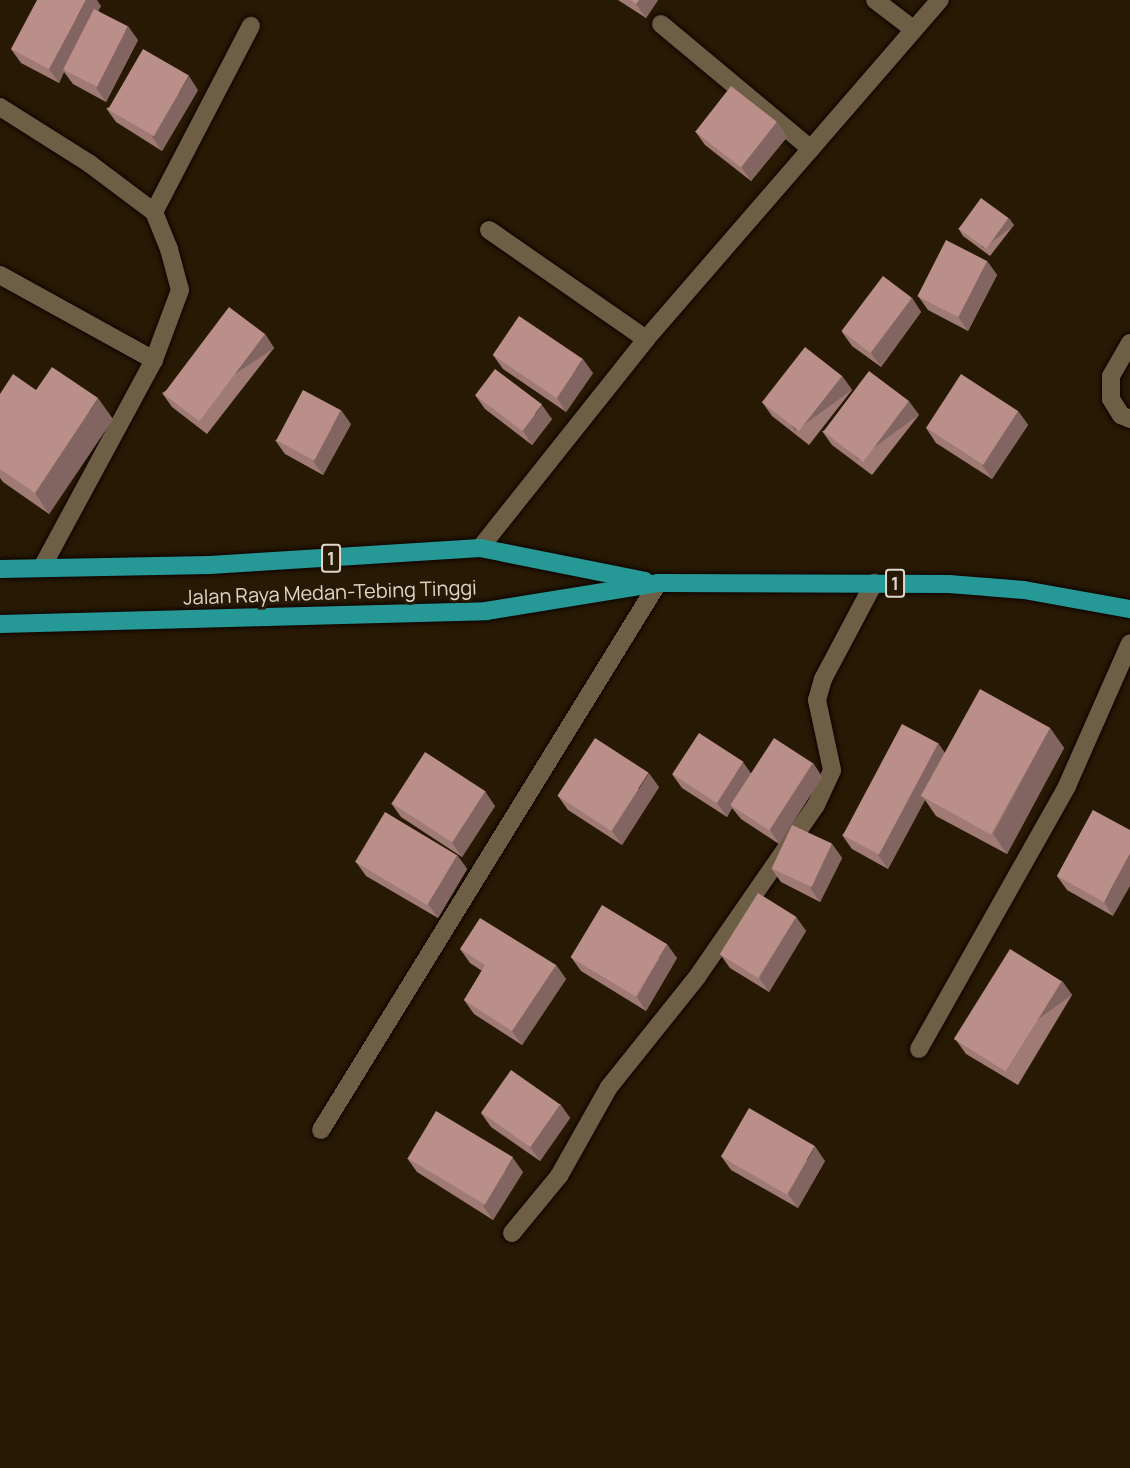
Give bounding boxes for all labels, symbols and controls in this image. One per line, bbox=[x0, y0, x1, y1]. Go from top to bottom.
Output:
road number: 1 bbox=[320, 543, 342, 573]
road number: 1 bbox=[884, 568, 906, 598]
street label: Jalan Raya Medan-Tebing Tinggi bbox=[183, 575, 477, 609]

